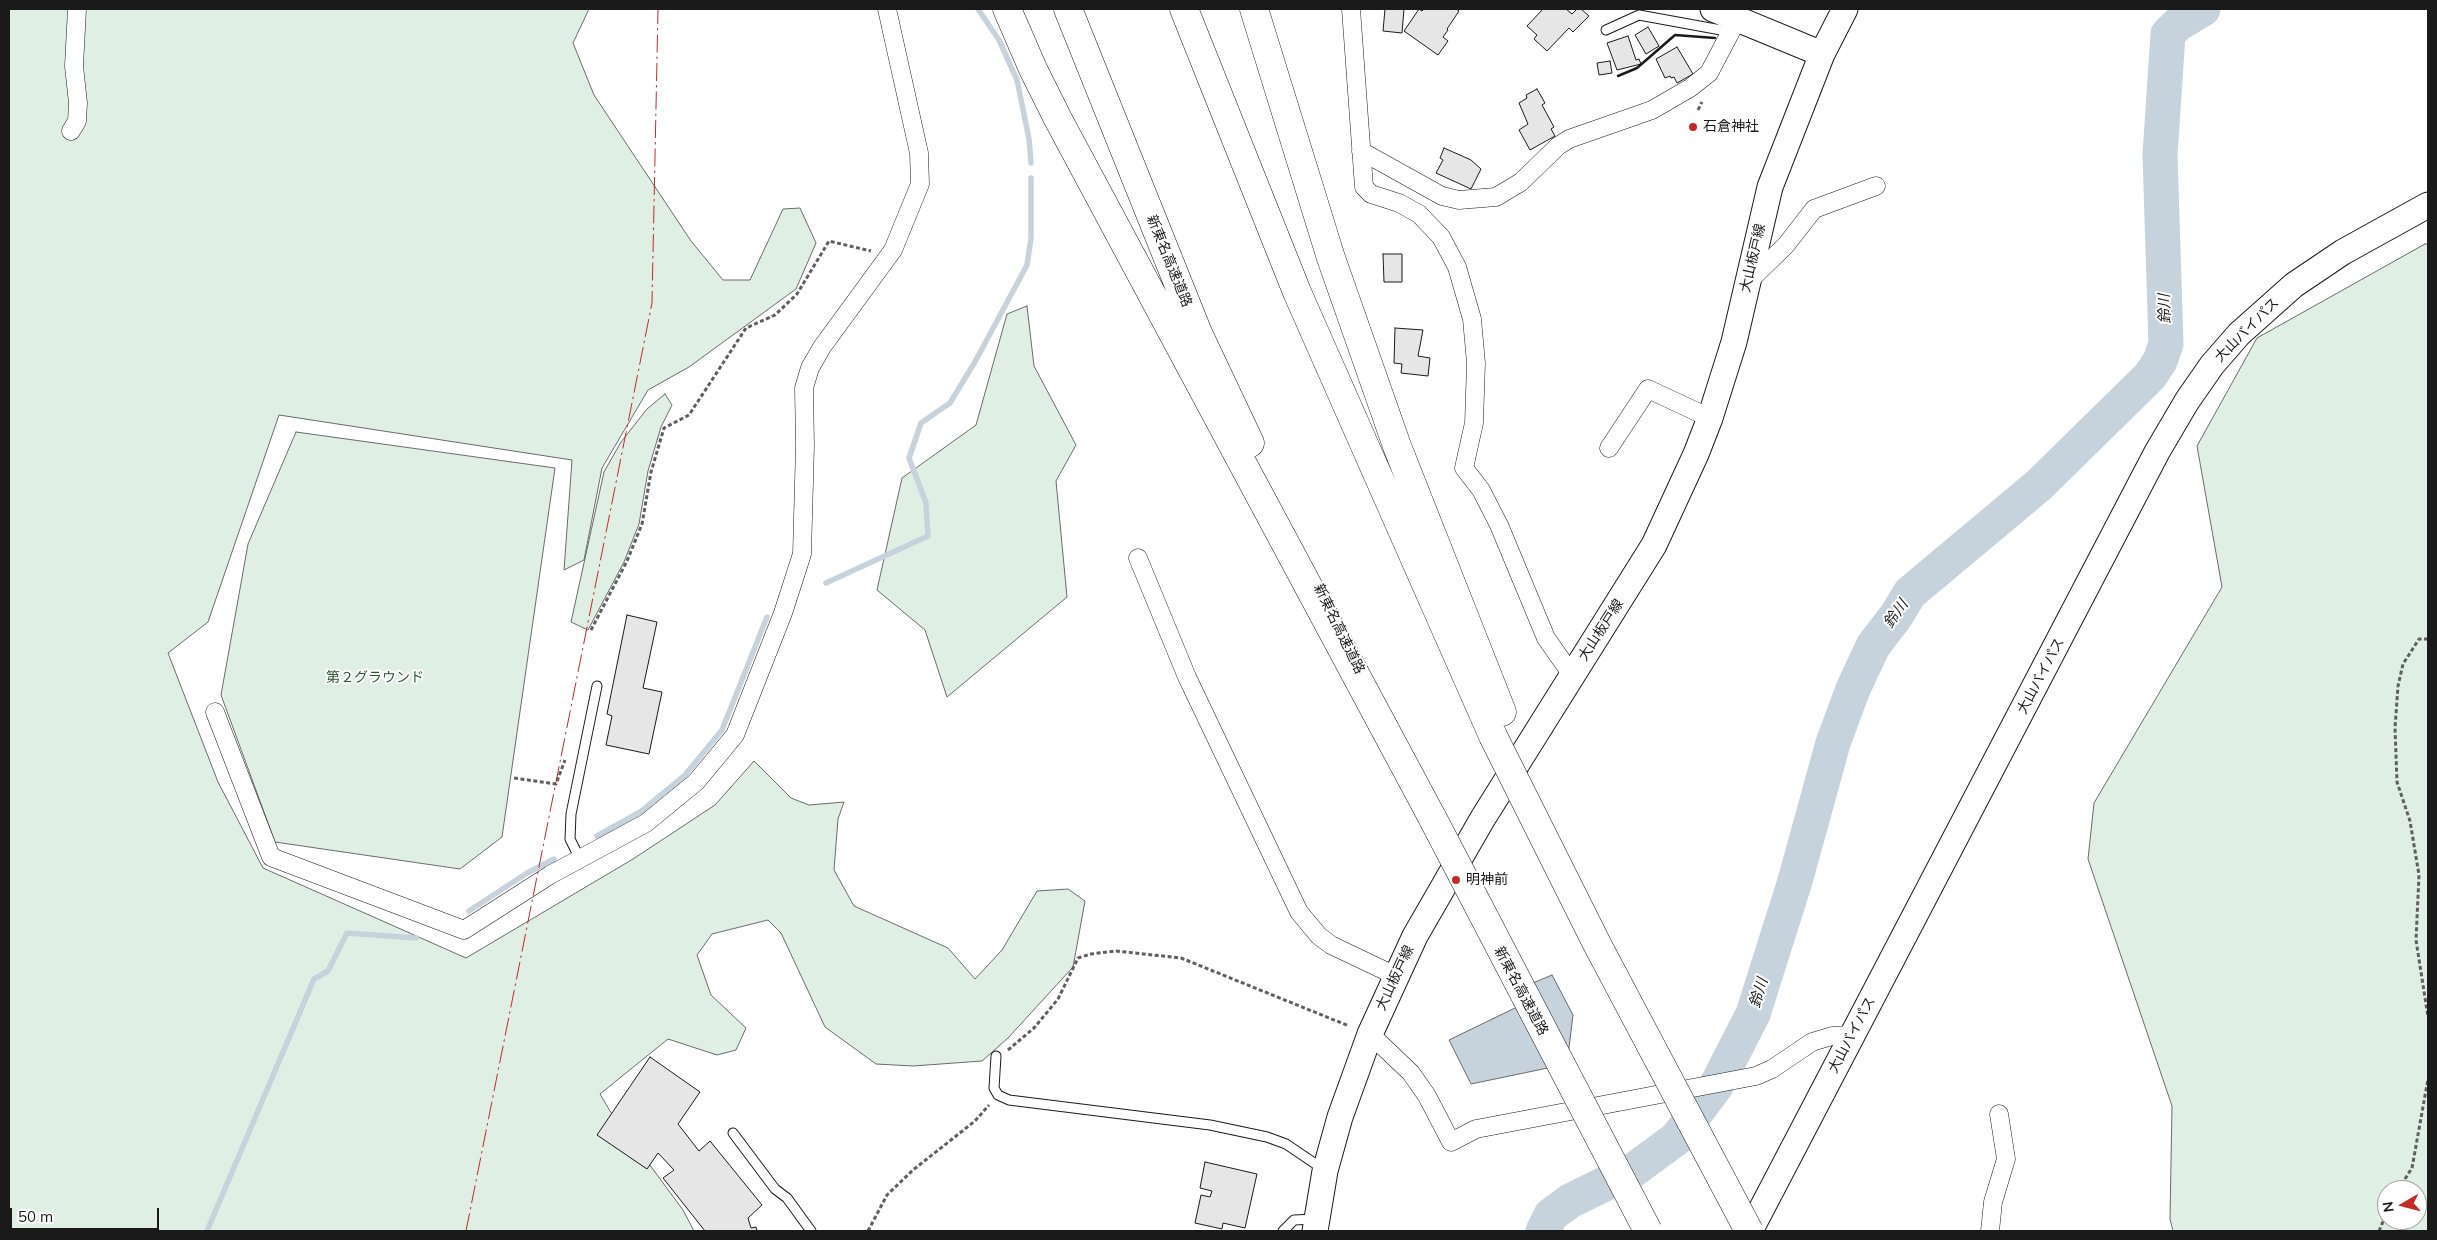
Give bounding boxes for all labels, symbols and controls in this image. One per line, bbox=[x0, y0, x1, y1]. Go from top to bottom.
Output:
place label: 石倉神社 bbox=[1703, 119, 1759, 135]
marker: 石倉神社 bbox=[1687, 121, 1699, 133]
street label: 新東名高速道路 bbox=[1143, 212, 1195, 310]
street label: 大山板戸線 bbox=[1737, 222, 1769, 294]
water label: 鈴川 bbox=[2155, 294, 2175, 324]
street label: 大山バイパス bbox=[2211, 294, 2283, 366]
street label: 新東名高速道路 bbox=[1310, 581, 1368, 677]
street label: 大山板戸線 bbox=[1575, 596, 1627, 664]
water label: 鈴川 bbox=[1880, 597, 1912, 631]
street label: 大山バイパス bbox=[2014, 635, 2068, 717]
park label: 第２グラウンド bbox=[326, 670, 424, 686]
place label: 明神前 bbox=[1466, 872, 1508, 888]
marker: 明神前 bbox=[1450, 874, 1462, 886]
street label: 大山板戸線 bbox=[1373, 943, 1417, 1013]
street label: 新東名高速道路 bbox=[1491, 944, 1551, 1038]
water label: 鈴川 bbox=[1746, 976, 1772, 1010]
street label: 大山バイパス bbox=[1825, 994, 1879, 1076]
north arrow bbox=[2377, 1180, 2427, 1230]
scale bar bbox=[12, 1198, 161, 1230]
text: N bbox=[2378, 1200, 2398, 1213]
text: 50 m bbox=[18, 1207, 53, 1226]

